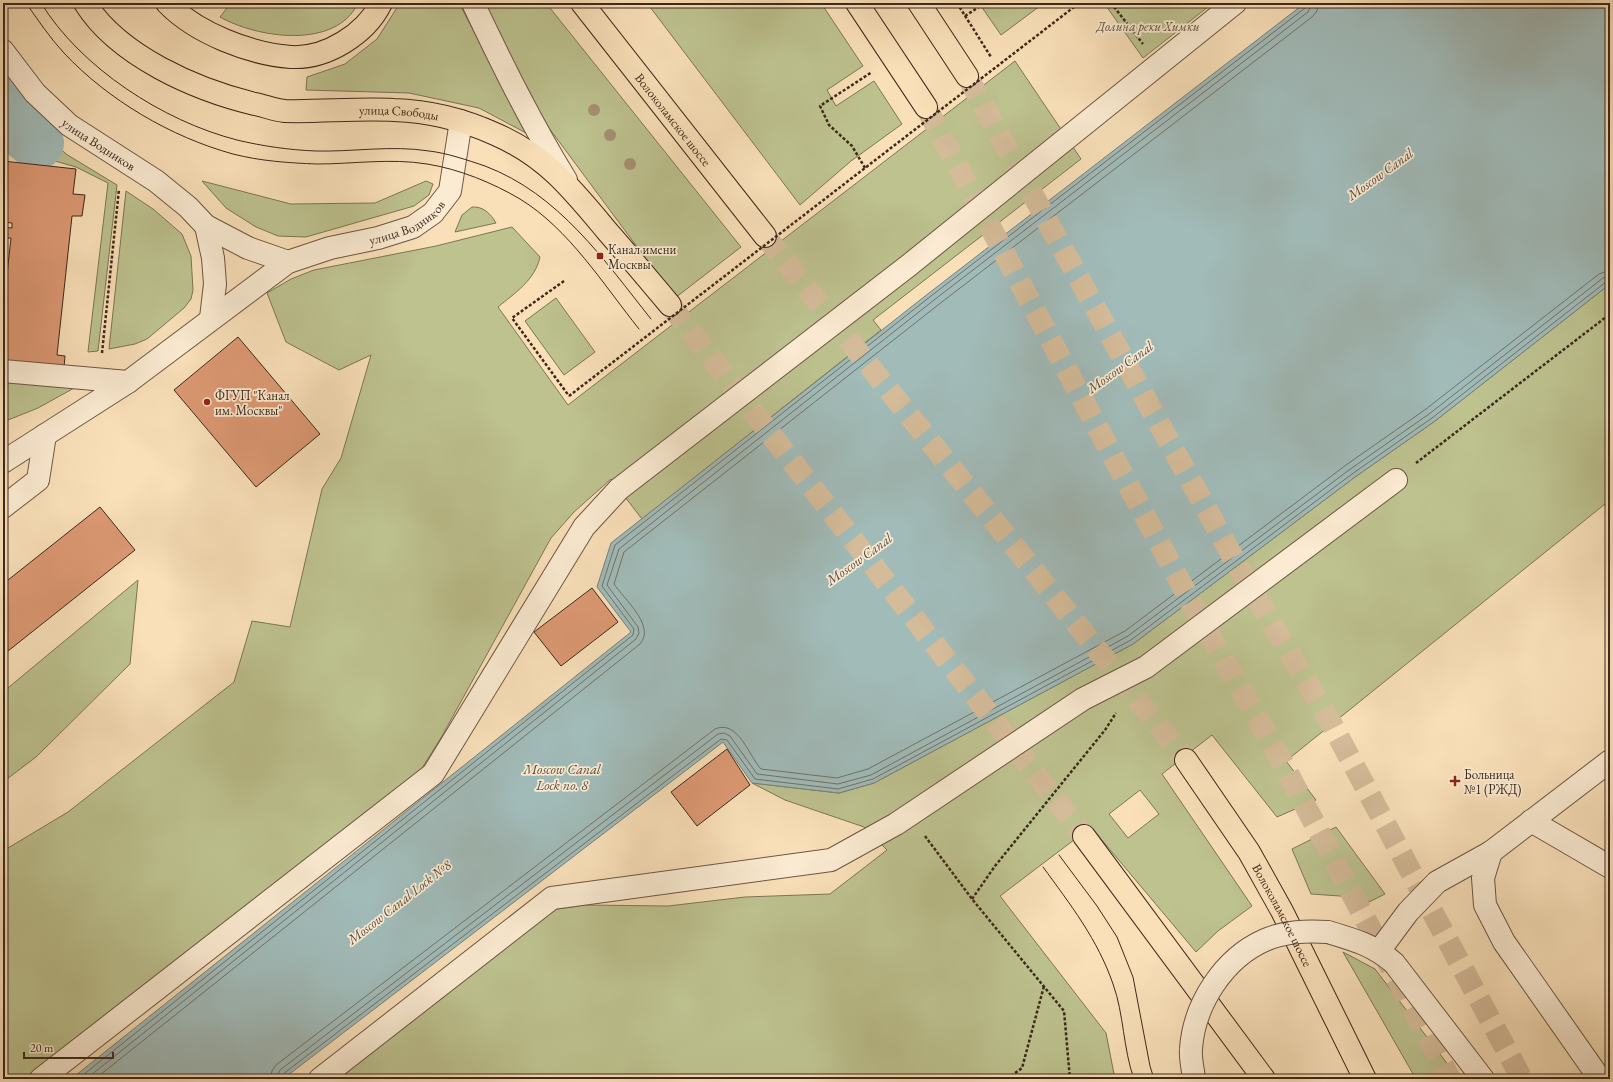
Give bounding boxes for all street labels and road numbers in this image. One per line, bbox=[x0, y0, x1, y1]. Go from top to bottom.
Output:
street label: Волоколамское шоссе bbox=[631, 70, 715, 170]
street label: улица Свободы bbox=[359, 101, 440, 124]
street label: улица Водников bbox=[58, 115, 139, 175]
street label: улица Водников bbox=[368, 196, 449, 249]
street label: Волоколамское шоссе bbox=[1248, 861, 1316, 970]

